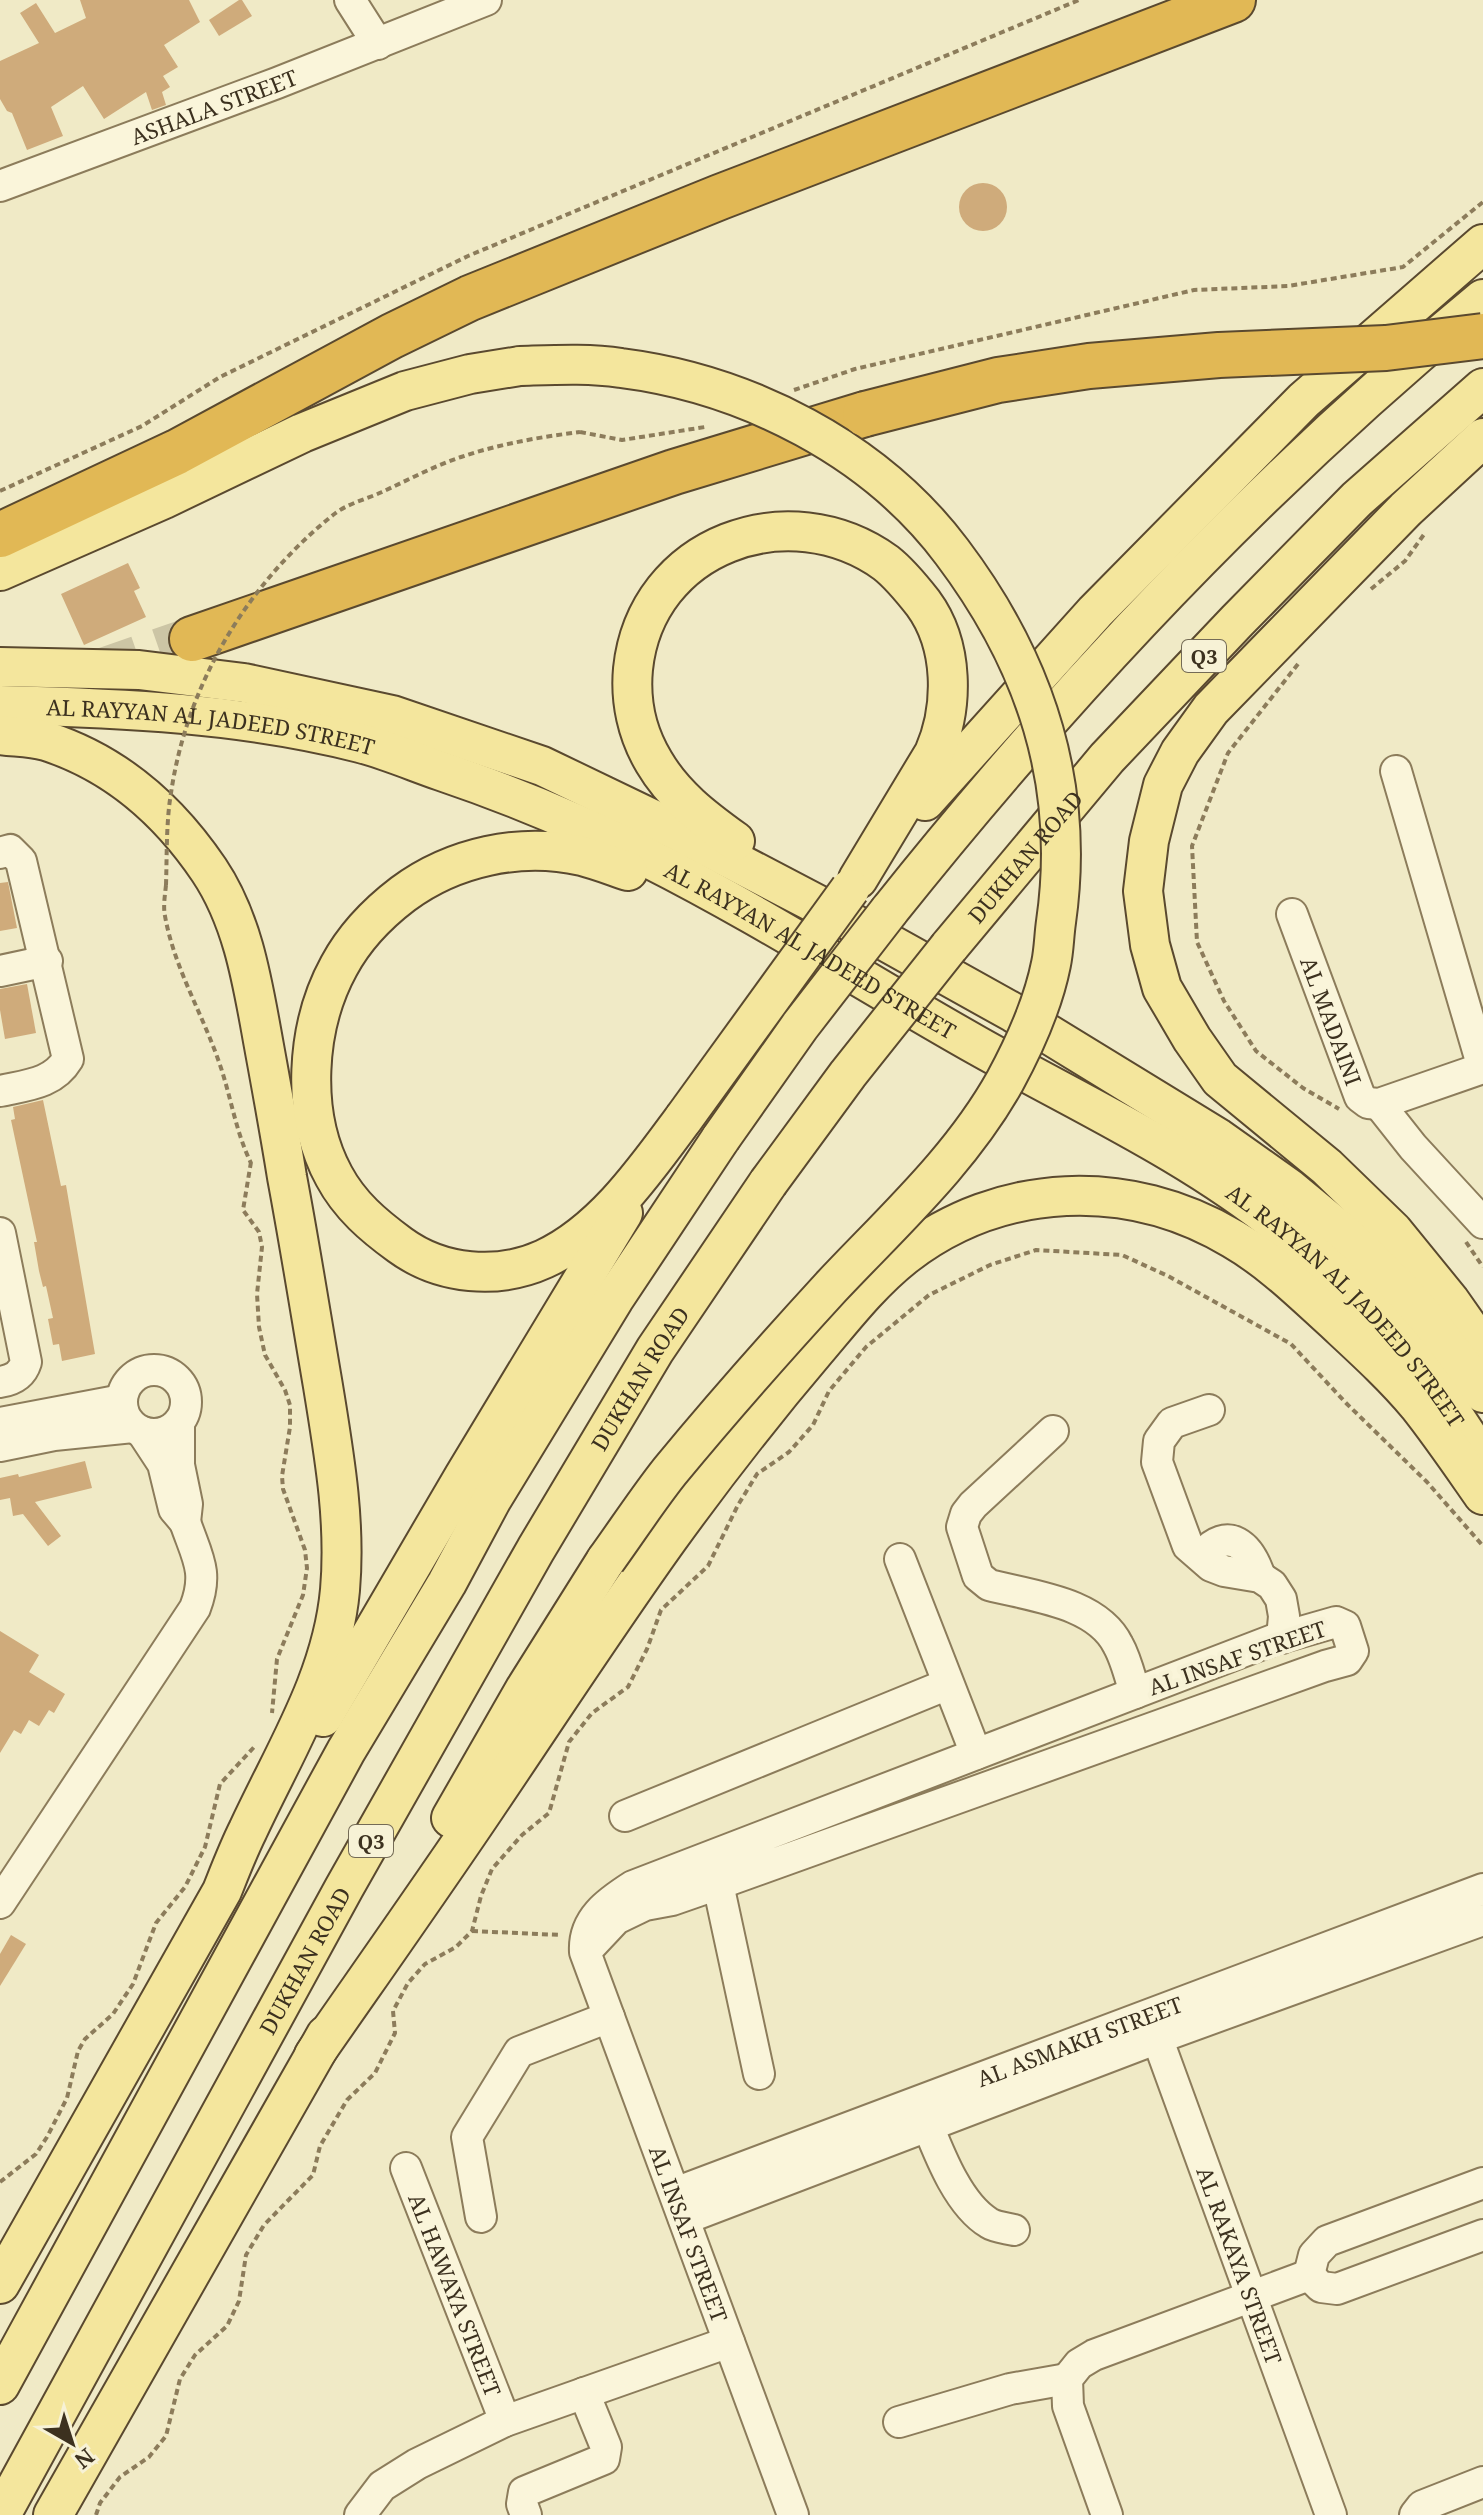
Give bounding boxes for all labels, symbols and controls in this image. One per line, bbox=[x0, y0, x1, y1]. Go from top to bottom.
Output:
street label: ASHALA STREET bbox=[126, 61, 302, 151]
road number: Q3 bbox=[1182, 640, 1226, 672]
street label: AL RAYYAN AL JADEED STREET bbox=[46, 691, 379, 762]
street label: DUKHAN ROAD bbox=[961, 784, 1089, 929]
street label: AL RAYYAN AL JADEED STREET bbox=[660, 854, 962, 1046]
street label: AL MADAINI bbox=[1294, 952, 1369, 1089]
street label: AL RAYYAN AL JADEED STREET bbox=[1221, 1177, 1472, 1433]
street label: DUKHAN ROAD bbox=[584, 1300, 695, 1456]
street label: AL INSAF STREET bbox=[1144, 1612, 1330, 1701]
road number: Q3 bbox=[349, 1825, 393, 1857]
street label: DUKHAN ROAD bbox=[252, 1881, 357, 2040]
street label: AL ASMAKH STREET bbox=[972, 1988, 1187, 2093]
street label: AL INSAF STREET bbox=[643, 2141, 736, 2327]
street label: AL RAKAYA STREET bbox=[1190, 2162, 1290, 2369]
street label: AL HAWAYA STREET bbox=[402, 2189, 509, 2401]
north arrow bbox=[32, 2403, 112, 2483]
text: N bbox=[69, 2442, 101, 2476]

